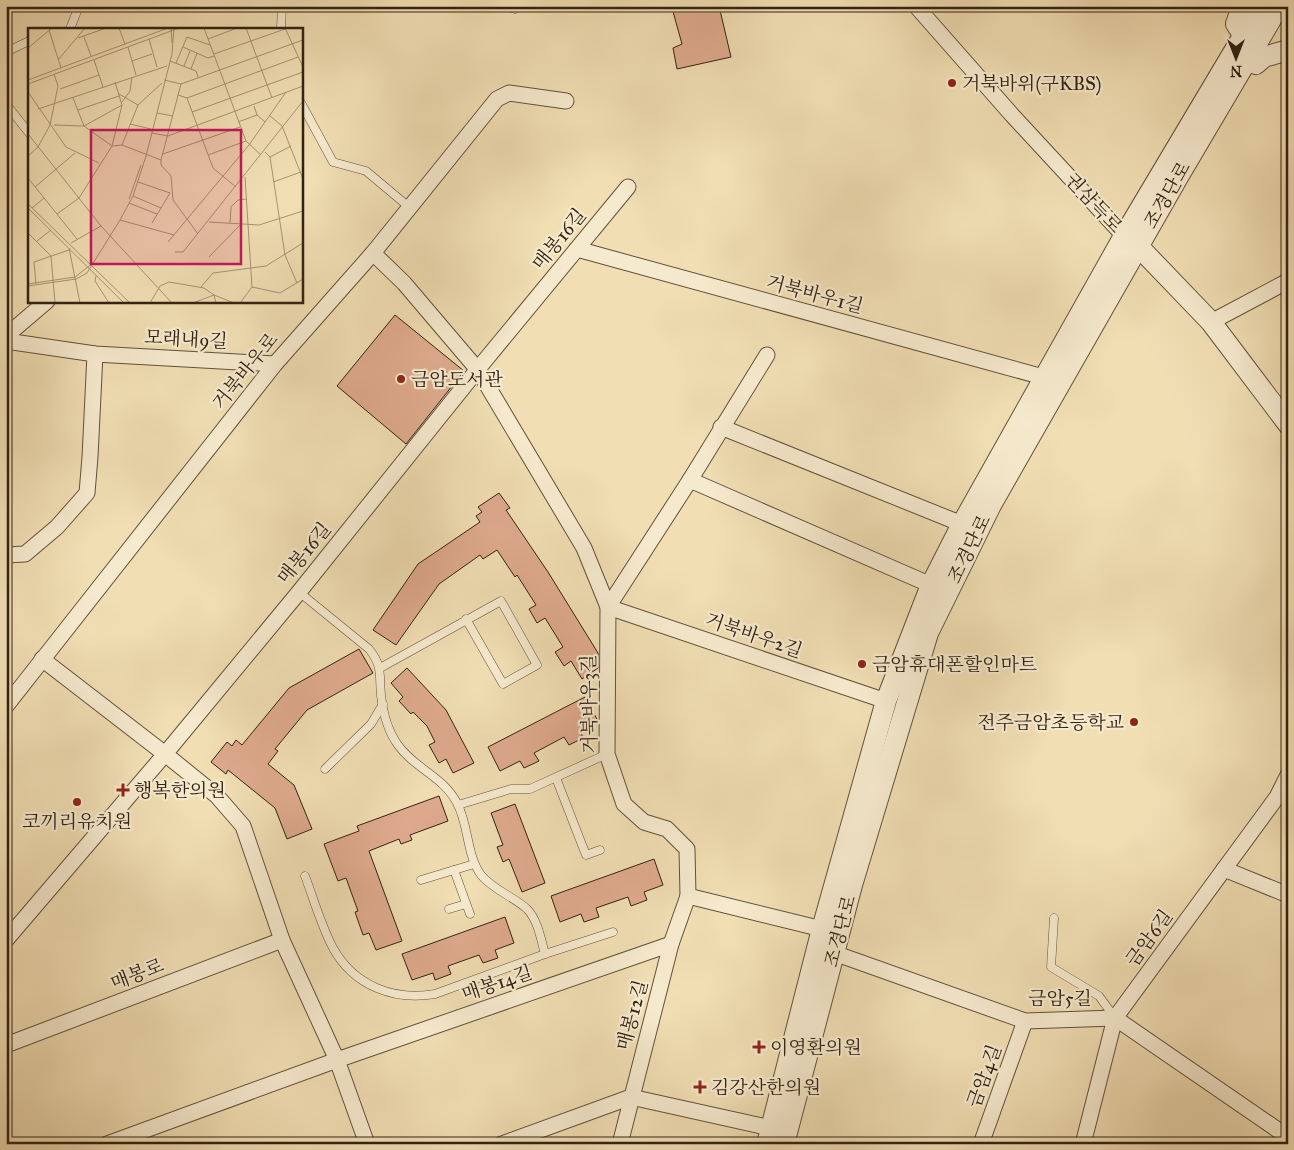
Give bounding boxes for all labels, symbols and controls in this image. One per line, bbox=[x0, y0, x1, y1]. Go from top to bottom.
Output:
inset map bbox=[28, 28, 302, 302]
north arrow bbox=[1212, 32, 1262, 82]
text: N bbox=[1230, 62, 1242, 79]
place label: 거북바위(구KBS) bbox=[962, 72, 1101, 96]
marker: 거북바위(구KBS) bbox=[946, 77, 958, 89]
street label: 조경단로 bbox=[1139, 157, 1195, 233]
street label: 권삼득로 bbox=[1061, 168, 1127, 238]
street label: 매봉16길 bbox=[527, 204, 591, 274]
street label: 거북바우1길 bbox=[764, 270, 866, 318]
street label: 모래내9길 bbox=[144, 325, 228, 353]
street label: 거북바우로 bbox=[207, 328, 283, 414]
place label: 금암도서관 bbox=[411, 368, 503, 391]
marker: 금암도서관 bbox=[395, 373, 407, 385]
street label: 조경단로 bbox=[943, 511, 995, 587]
street label: 매봉16길 bbox=[272, 518, 336, 588]
street label: 거북바우2길 bbox=[702, 608, 806, 662]
place label: 금암휴대폰할인마트 bbox=[872, 653, 1037, 676]
street label: 거북바우3길 bbox=[577, 654, 601, 754]
marker: 금암휴대폰할인마트 bbox=[856, 658, 868, 670]
place label: 전주금암초등학교 bbox=[977, 711, 1124, 734]
marker: 전주금암초등학교 bbox=[1128, 716, 1140, 728]
place label: 행복한의원 bbox=[134, 779, 226, 802]
marker: 행복한의원 bbox=[116, 783, 130, 797]
marker: 코끼리유치원 bbox=[71, 796, 83, 808]
place label: 코끼리유치원 bbox=[22, 810, 132, 833]
street label: 조경단로 bbox=[819, 893, 861, 969]
street label: 금암6길 bbox=[1121, 905, 1177, 971]
street label: 매봉로 bbox=[107, 953, 167, 995]
street label: 매봉14길 bbox=[459, 960, 535, 1006]
street label: 매봉12길 bbox=[612, 977, 652, 1053]
street label: 금암5길 bbox=[1028, 987, 1092, 1010]
place label: 이영환의원 bbox=[770, 1036, 862, 1059]
marker: 이영환의원 bbox=[752, 1040, 766, 1054]
street label: 금암4길 bbox=[962, 1041, 1006, 1111]
place label: 김강산한의원 bbox=[711, 1076, 821, 1099]
marker: 김강산한의원 bbox=[693, 1080, 707, 1094]

